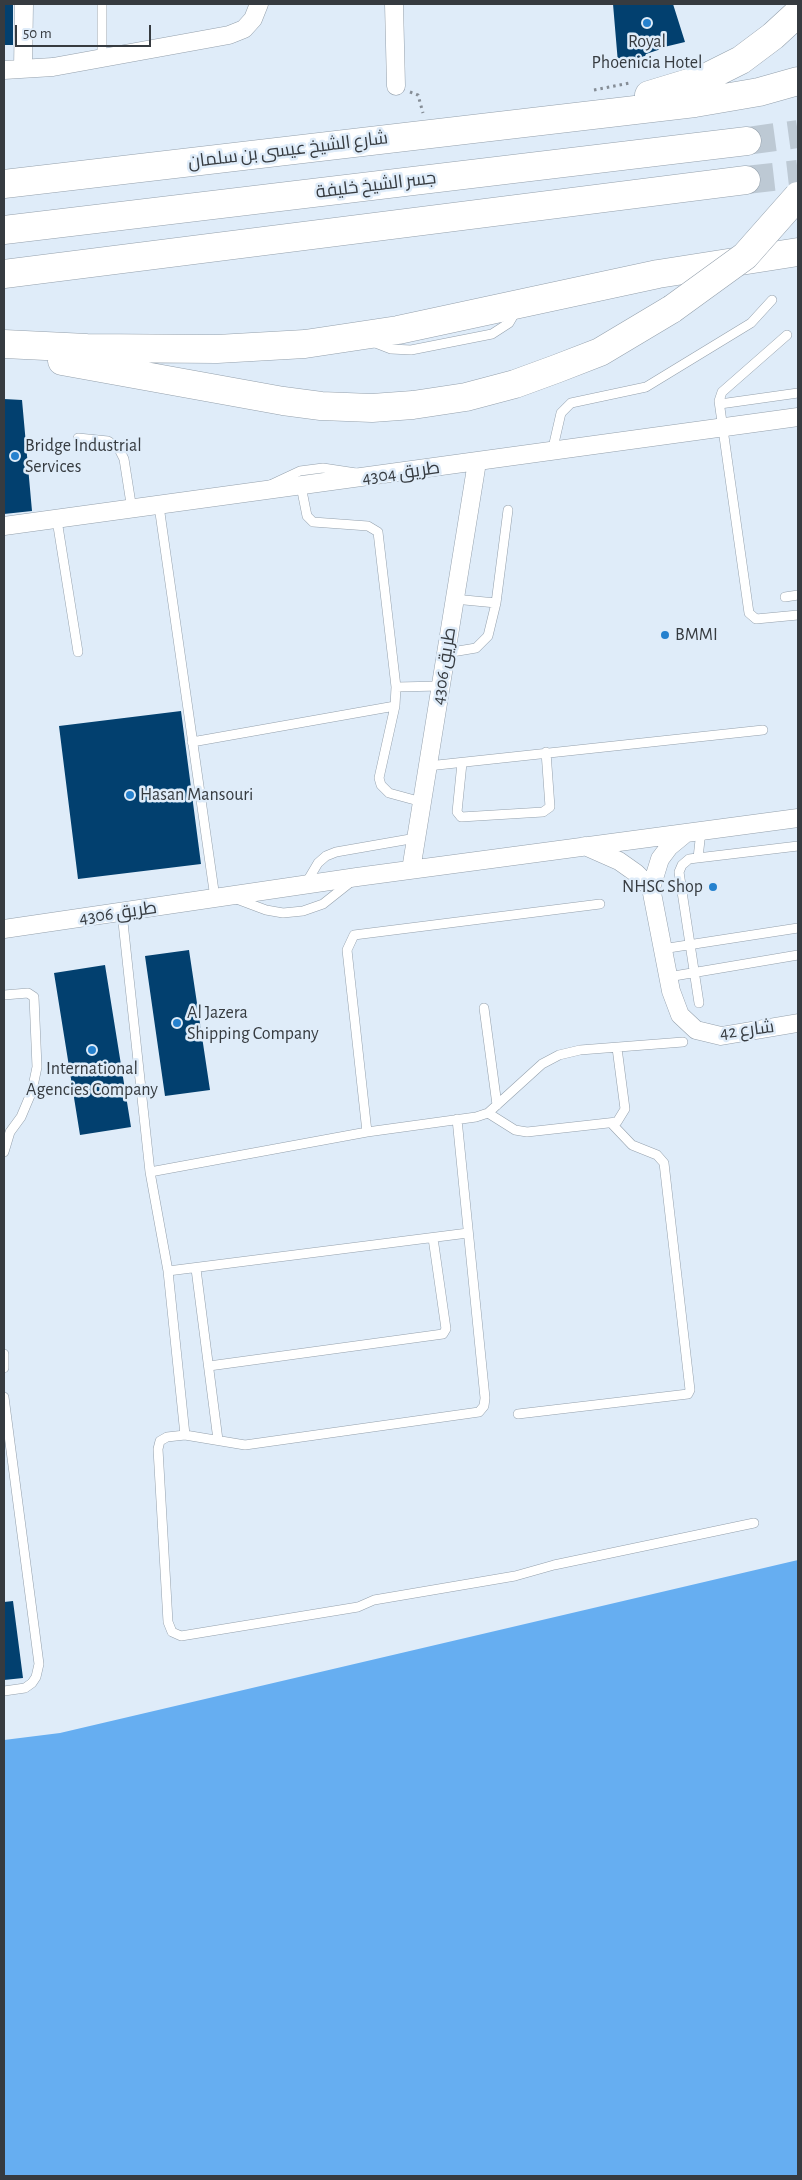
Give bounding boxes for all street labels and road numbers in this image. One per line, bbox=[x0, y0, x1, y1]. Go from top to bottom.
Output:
street label: شارع الشيخ عيسى بن سلمان bbox=[187, 127, 389, 173]
street label: جسر الشيخ خليفة bbox=[315, 167, 437, 203]
street label: طريق 4304 bbox=[361, 457, 441, 489]
street label: طريق 4306 bbox=[427, 626, 461, 706]
street label: طريق 4306 bbox=[78, 897, 158, 929]
street label: شارع 42 bbox=[719, 1016, 775, 1044]

